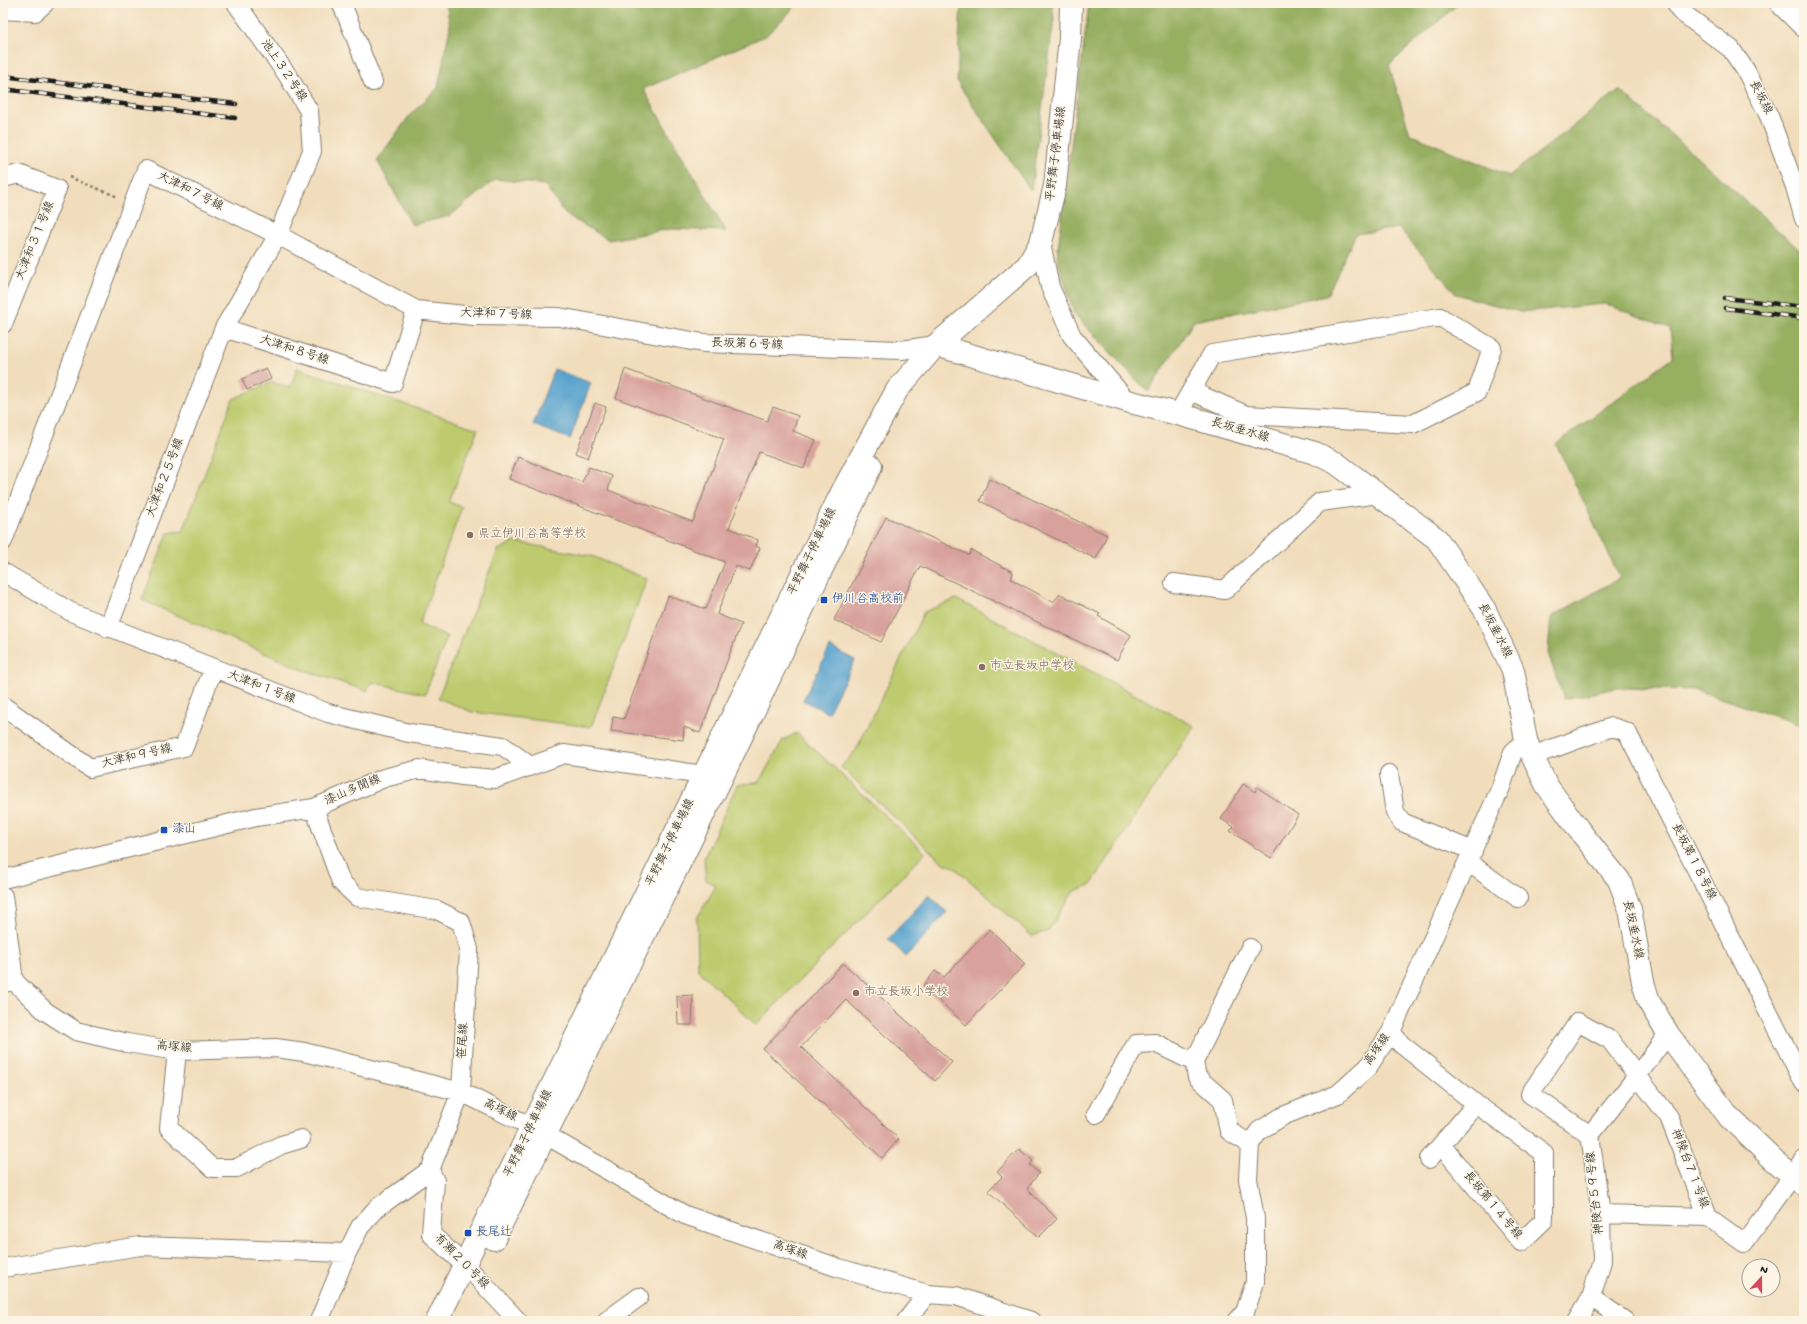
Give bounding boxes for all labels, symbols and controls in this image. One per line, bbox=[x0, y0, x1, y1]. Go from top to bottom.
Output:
street label: 池上３２号線 bbox=[257, 37, 310, 105]
street label: 長坂線 bbox=[1746, 78, 1775, 117]
street label: 平野舞子停車場線 bbox=[1043, 105, 1070, 203]
street label: 大津和７号線 bbox=[155, 169, 226, 215]
street label: 大津和３１号線 bbox=[13, 199, 58, 283]
street label: 大津和７号線 bbox=[460, 306, 532, 323]
street label: 大津和８号線 bbox=[258, 332, 331, 369]
street label: 長坂第６号線 bbox=[711, 336, 783, 353]
street label: 長坂垂水線 bbox=[1209, 415, 1271, 446]
street label: 大津和２５号線 bbox=[143, 436, 188, 520]
street label: 平野舞子停車場線 bbox=[785, 505, 840, 598]
place label: 県立伊川谷高等学校 bbox=[478, 527, 586, 542]
marker: 県立伊川谷高等学校 bbox=[465, 530, 475, 540]
place label: 伊川谷高校前 bbox=[832, 592, 904, 607]
marker: 伊川谷高校前 bbox=[819, 595, 829, 605]
street label: 長坂垂水線 bbox=[1474, 601, 1515, 661]
place label: 市立長坂中学校 bbox=[990, 659, 1074, 674]
marker: 市立長坂中学校 bbox=[977, 662, 987, 672]
street label: 大津和１号線 bbox=[225, 668, 297, 707]
street label: 大津和９号線 bbox=[100, 741, 174, 772]
street label: 漆山多聞線 bbox=[322, 772, 383, 809]
street label: 平野舞子停車場線 bbox=[643, 796, 698, 889]
street label: 長坂第１８号線 bbox=[1668, 821, 1719, 903]
place label: 漆山 bbox=[172, 822, 196, 837]
marker: 漆山 bbox=[159, 825, 169, 835]
street label: 長坂垂水線 bbox=[1619, 899, 1646, 961]
place label: 市立長坂小学校 bbox=[864, 985, 948, 1000]
marker: 市立長坂小学校 bbox=[851, 988, 861, 998]
street label: 笹尾線 bbox=[455, 1023, 472, 1059]
street label: 高塚線 bbox=[1361, 1031, 1394, 1069]
street label: 高塚線 bbox=[155, 1038, 193, 1057]
street label: 平野舞子停車場線 bbox=[501, 1087, 556, 1180]
street label: 高塚線 bbox=[481, 1096, 520, 1125]
street label: 神陵台７１号線 bbox=[1667, 1127, 1712, 1211]
street label: 神陵台５９号線 bbox=[1584, 1150, 1607, 1236]
street label: 長坂第１４号線 bbox=[1460, 1169, 1525, 1243]
place label: 長尾辻 bbox=[476, 1225, 512, 1240]
marker: 長尾辻 bbox=[463, 1228, 473, 1238]
street label: 有瀬２０号線 bbox=[431, 1231, 492, 1292]
street label: 高塚線 bbox=[771, 1238, 810, 1263]
north arrow bbox=[1741, 1258, 1781, 1298]
text: N bbox=[1758, 1264, 1769, 1277]

